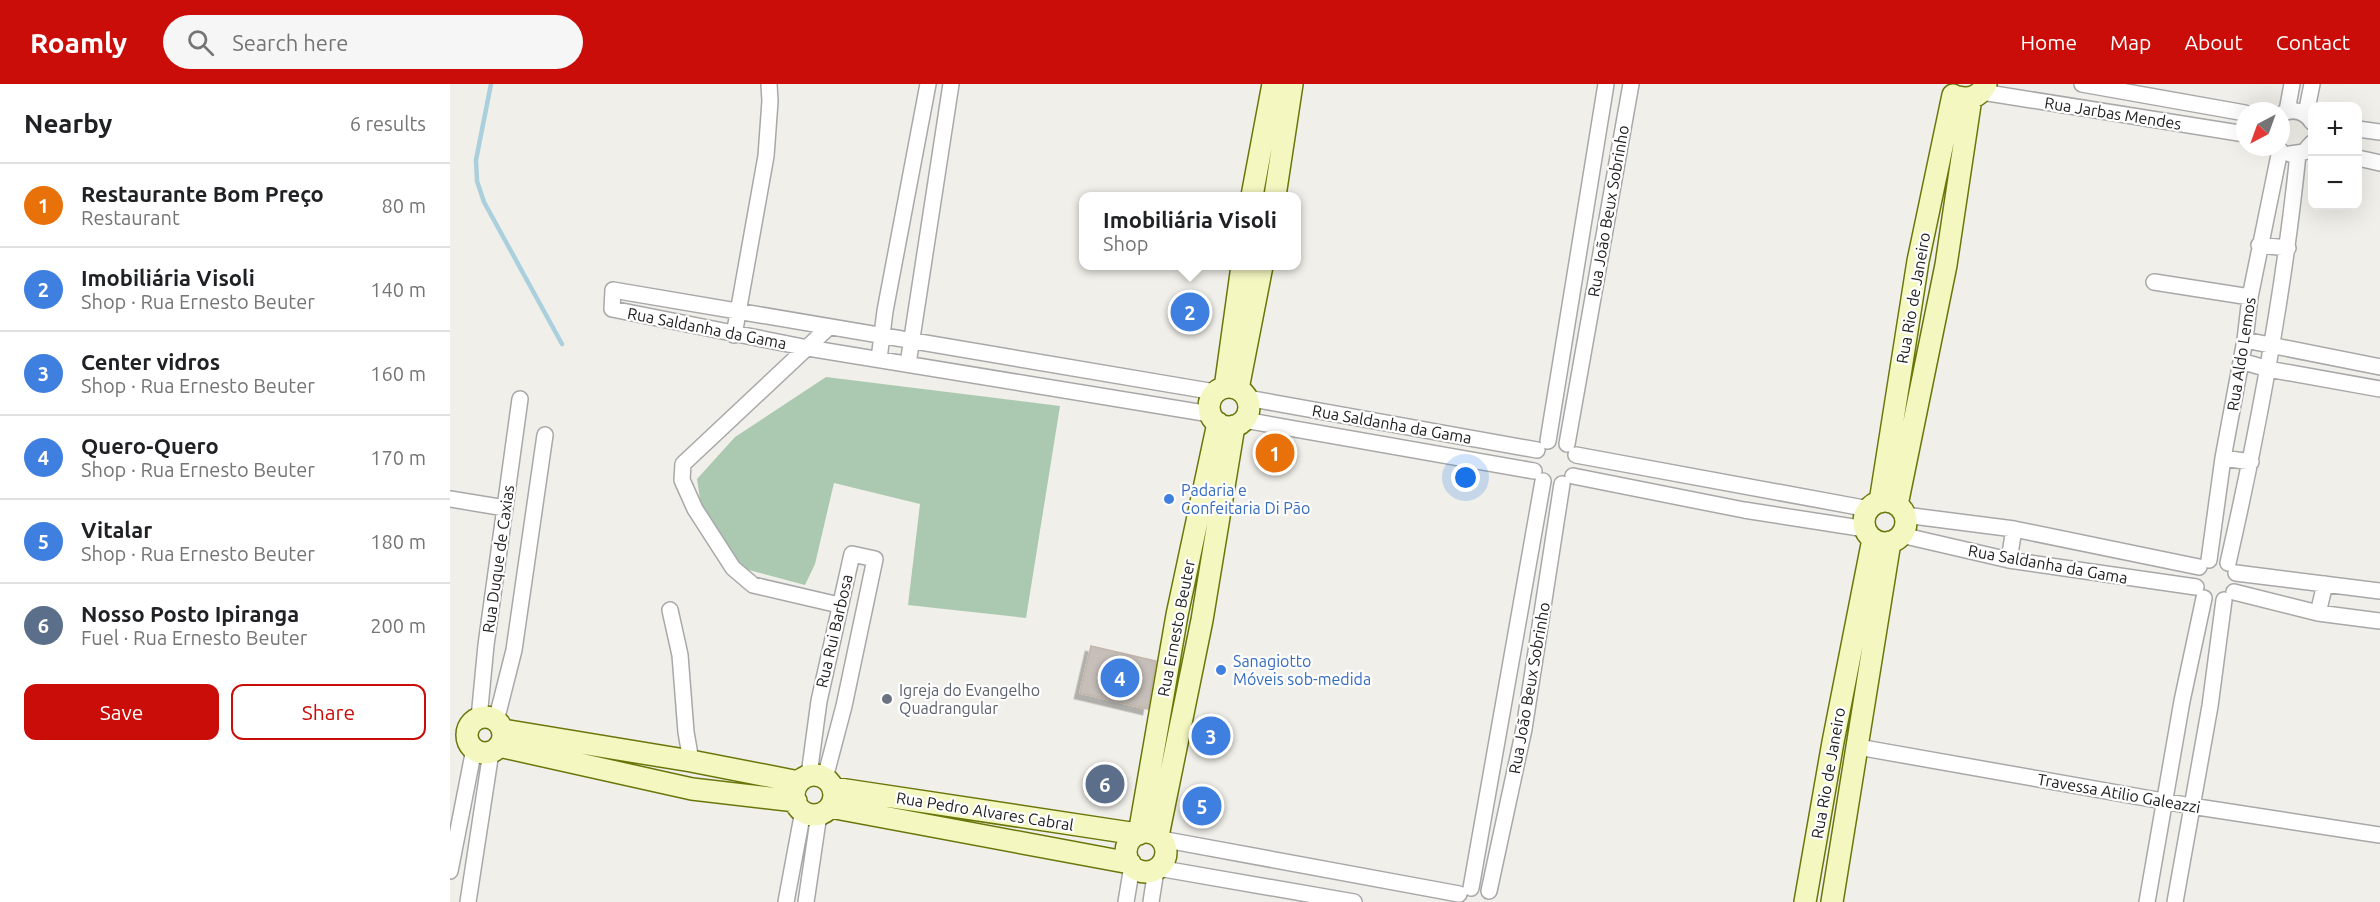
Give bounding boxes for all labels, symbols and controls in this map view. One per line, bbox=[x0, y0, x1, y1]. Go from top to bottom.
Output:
search box bbox=[163, 15, 583, 69]
icon: search bbox=[184, 26, 217, 59]
text: Roamly bbox=[30, 27, 127, 58]
text: Search here bbox=[232, 30, 348, 55]
text: Home bbox=[2020, 30, 2077, 54]
text: Map bbox=[2110, 30, 2151, 54]
text: About bbox=[2184, 30, 2243, 54]
text: Contact bbox=[2276, 30, 2350, 54]
street label: Rua Jarbas Mendes bbox=[2043, 93, 2183, 133]
north arrow bbox=[2236, 102, 2290, 156]
map controls bbox=[2308, 102, 2362, 210]
button: + bbox=[2308, 102, 2362, 156]
text: Nearby bbox=[24, 109, 112, 138]
text: 6 results bbox=[350, 112, 426, 135]
street label: Rua João Beux Sobrinho bbox=[1584, 124, 1632, 298]
button: − bbox=[2308, 156, 2362, 210]
text: Restaurante Bom Preço bbox=[81, 181, 324, 206]
popup bbox=[1079, 192, 1301, 270]
text: 1 bbox=[38, 194, 49, 217]
text: 80 m bbox=[382, 194, 426, 217]
text: Restaurant bbox=[81, 206, 180, 229]
text: Imobiliária Visoli bbox=[1103, 207, 1277, 232]
street label: Rua Rio de Janeiro bbox=[1893, 231, 1933, 365]
text: Shop bbox=[1103, 232, 1148, 255]
text: Imobiliária Visoli bbox=[81, 265, 255, 290]
text: 2 bbox=[38, 278, 49, 301]
text: 140 m bbox=[370, 278, 426, 301]
text: Shop · Rua Ernesto Beuter bbox=[81, 290, 315, 313]
pin: 2 bbox=[1170, 290, 1210, 334]
street label: Rua Aldo Lemos bbox=[2223, 296, 2259, 412]
street label: Rua Saldanha da Gama bbox=[626, 304, 788, 352]
text: Center vidros bbox=[81, 349, 220, 374]
text: 3 bbox=[38, 362, 49, 385]
text: 160 m bbox=[370, 362, 426, 385]
text: Shop · Rua Ernesto Beuter bbox=[81, 374, 315, 397]
street label: Rua Saldanha da Gama bbox=[1311, 401, 1473, 447]
pin: 1 bbox=[1256, 430, 1294, 476]
text: Quero-Quero bbox=[81, 433, 219, 458]
text: 4 bbox=[38, 446, 49, 469]
text: 170 m bbox=[370, 446, 426, 469]
text: Shop · Rua Ernesto Beuter bbox=[81, 458, 315, 481]
your location bbox=[1451, 463, 1480, 492]
place label: Padaria e Confeitaria Di Pão bbox=[1181, 481, 1310, 517]
street label: Rua Duque de Caxias bbox=[479, 484, 517, 634]
marker: Padaria e Confeitaria Di Pão bbox=[1162, 492, 1176, 506]
text: Vitalar bbox=[81, 517, 152, 542]
text: 5 bbox=[38, 530, 49, 553]
text: 180 m bbox=[370, 530, 426, 553]
street label: Rua Saldanha da Gama bbox=[1967, 541, 2129, 587]
text: Shop · Rua Ernesto Beuter bbox=[81, 542, 315, 565]
street label: Rua Ernesto Beuter bbox=[1154, 558, 1198, 698]
street label: Rua Rui Barbosa bbox=[812, 572, 856, 690]
text: Nosso Posto Ipiranga bbox=[81, 601, 299, 626]
street label: Rua João Beux Sobrinho bbox=[1505, 601, 1553, 775]
text: 6 bbox=[38, 614, 49, 637]
text: 200 m bbox=[370, 614, 426, 637]
text: Fuel · Rua Ernesto Beuter bbox=[81, 626, 307, 649]
place label: Sanagiotto Móveis sob-medida bbox=[1233, 652, 1371, 688]
pin: 4 bbox=[1100, 656, 1140, 700]
marker: Sanagiotto Móveis sob-medida bbox=[1214, 663, 1228, 677]
place label: Igreja do Evangelho Quadrangular bbox=[899, 681, 1040, 717]
button: Save bbox=[24, 684, 219, 740]
button: Share bbox=[231, 684, 426, 740]
marker: Igreja do Evangelho Quadrangular bbox=[880, 692, 894, 706]
street label: Rua Rio de Janeiro bbox=[1808, 706, 1848, 840]
pin: 3 bbox=[1192, 714, 1230, 758]
pin: 6 bbox=[1086, 762, 1124, 806]
street label: Travessa Atilio Galeazzi bbox=[2036, 770, 2202, 816]
pin: 5 bbox=[1182, 784, 1221, 828]
street label: Rua Pedro Alvares Cabral bbox=[895, 788, 1075, 834]

